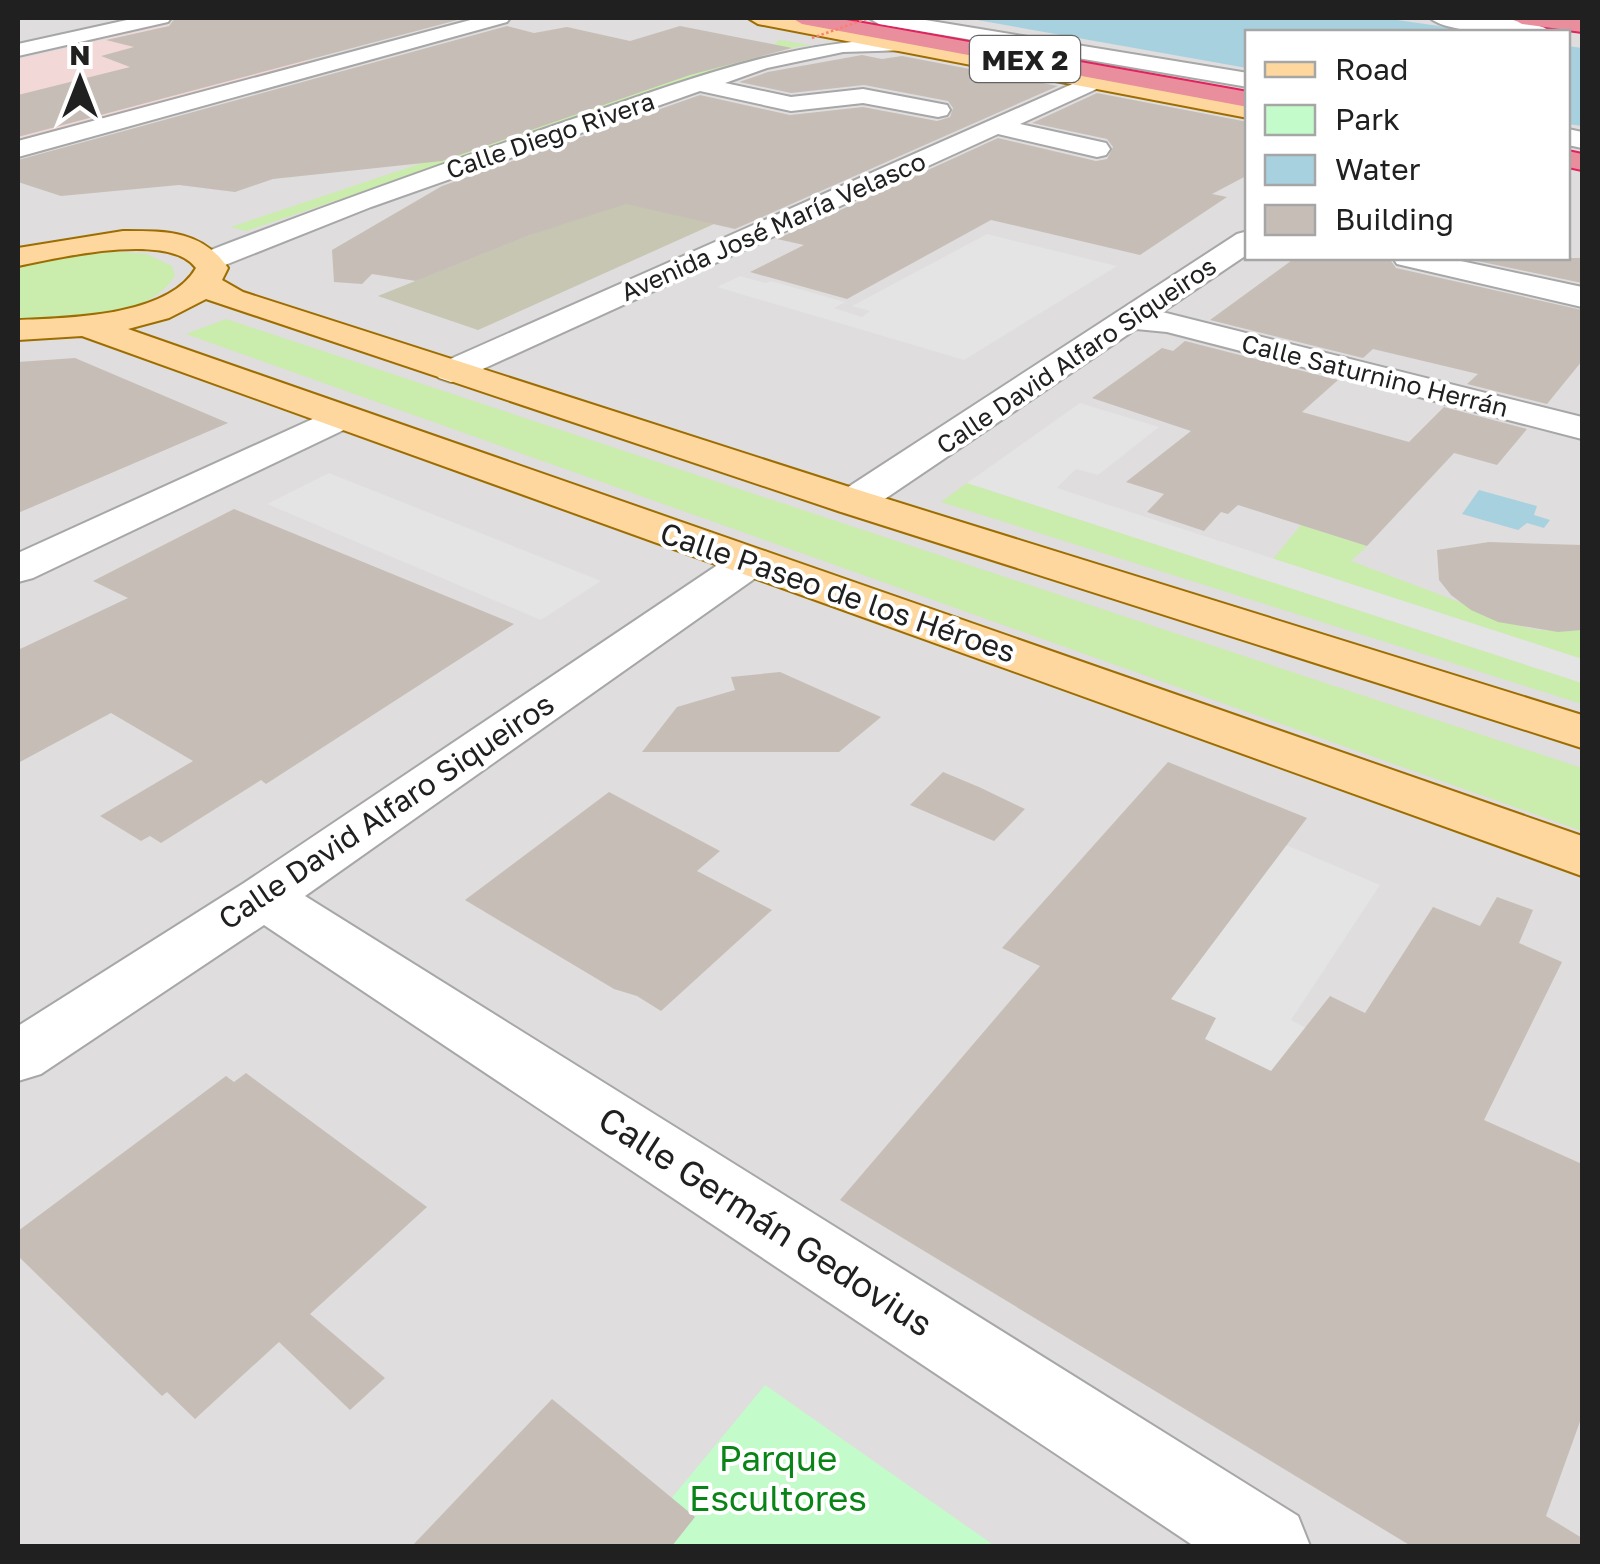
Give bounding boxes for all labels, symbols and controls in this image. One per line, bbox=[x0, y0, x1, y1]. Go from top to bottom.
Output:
north arrow bbox=[30, 30, 130, 130]
legend bbox=[1245, 30, 1570, 260]
road number: MEX 2 bbox=[970, 36, 1080, 82]
text: N bbox=[69, 38, 91, 71]
text: Road bbox=[1335, 51, 1409, 87]
street label: Calle Diego Rivera bbox=[442, 85, 658, 185]
text: Park bbox=[1335, 101, 1400, 137]
street label: Avenida José María Velasco bbox=[616, 145, 930, 307]
text: Water bbox=[1335, 151, 1421, 187]
text: Building bbox=[1335, 201, 1454, 237]
street label: Calle David Alfaro Siqueiros bbox=[930, 250, 1222, 460]
street label: Calle Saturnino Herrán bbox=[1239, 327, 1511, 423]
street label: Calle Paseo de los Héroes bbox=[656, 514, 1020, 670]
street label: Calle David Alfaro Siqueiros bbox=[212, 685, 560, 937]
street label: Calle Germán Gedovius bbox=[591, 1097, 941, 1345]
park label: Parque Escultores bbox=[689, 1437, 867, 1519]

